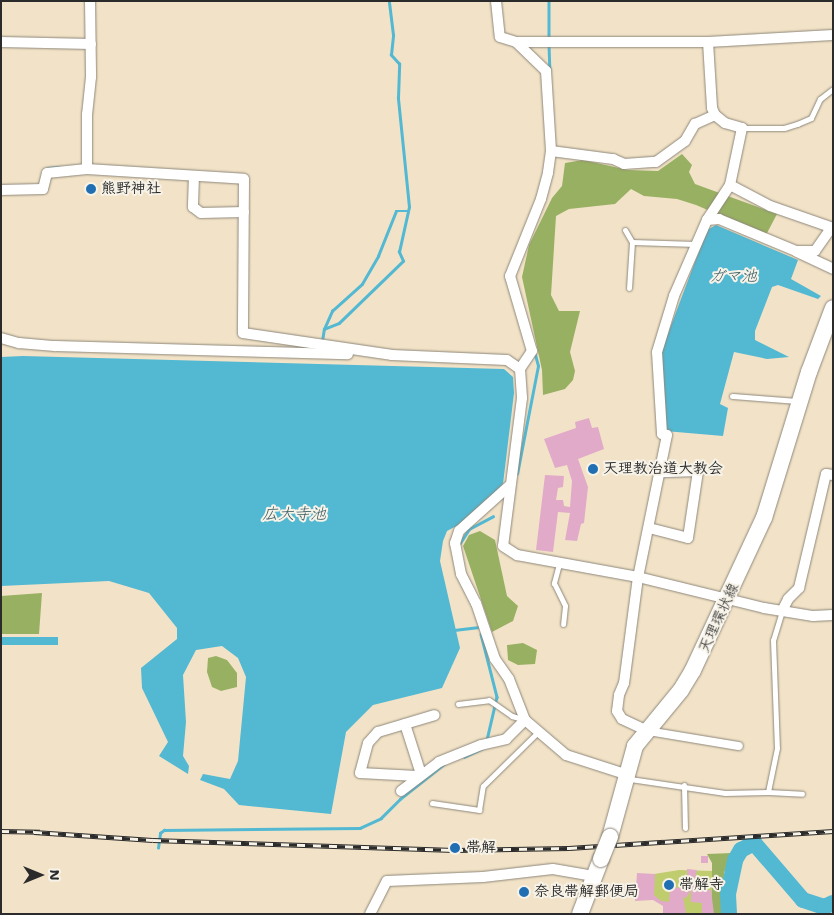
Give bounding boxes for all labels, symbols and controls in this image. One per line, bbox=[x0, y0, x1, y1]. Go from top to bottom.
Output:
place label: 熊野神社 bbox=[101, 180, 161, 198]
marker: 熊野神社 bbox=[85, 183, 97, 195]
water label: ガマ池 bbox=[709, 266, 757, 286]
place label: 天理教治道大教会 bbox=[603, 460, 723, 478]
marker: 天理教治道大教会 bbox=[587, 463, 599, 475]
water label: 広大寺池 bbox=[262, 504, 326, 524]
street label: 天理環状線 bbox=[695, 580, 743, 656]
place label: 帯解 bbox=[466, 839, 496, 857]
marker: 帯解 bbox=[448, 841, 462, 855]
north arrow bbox=[15, 850, 65, 900]
text: N bbox=[46, 869, 64, 881]
place label: 帯解寺 bbox=[679, 876, 724, 894]
marker: 帯解寺 bbox=[663, 879, 675, 891]
place label: 奈良帯解郵便局 bbox=[534, 883, 639, 901]
marker: 奈良帯解郵便局 bbox=[518, 886, 530, 898]

